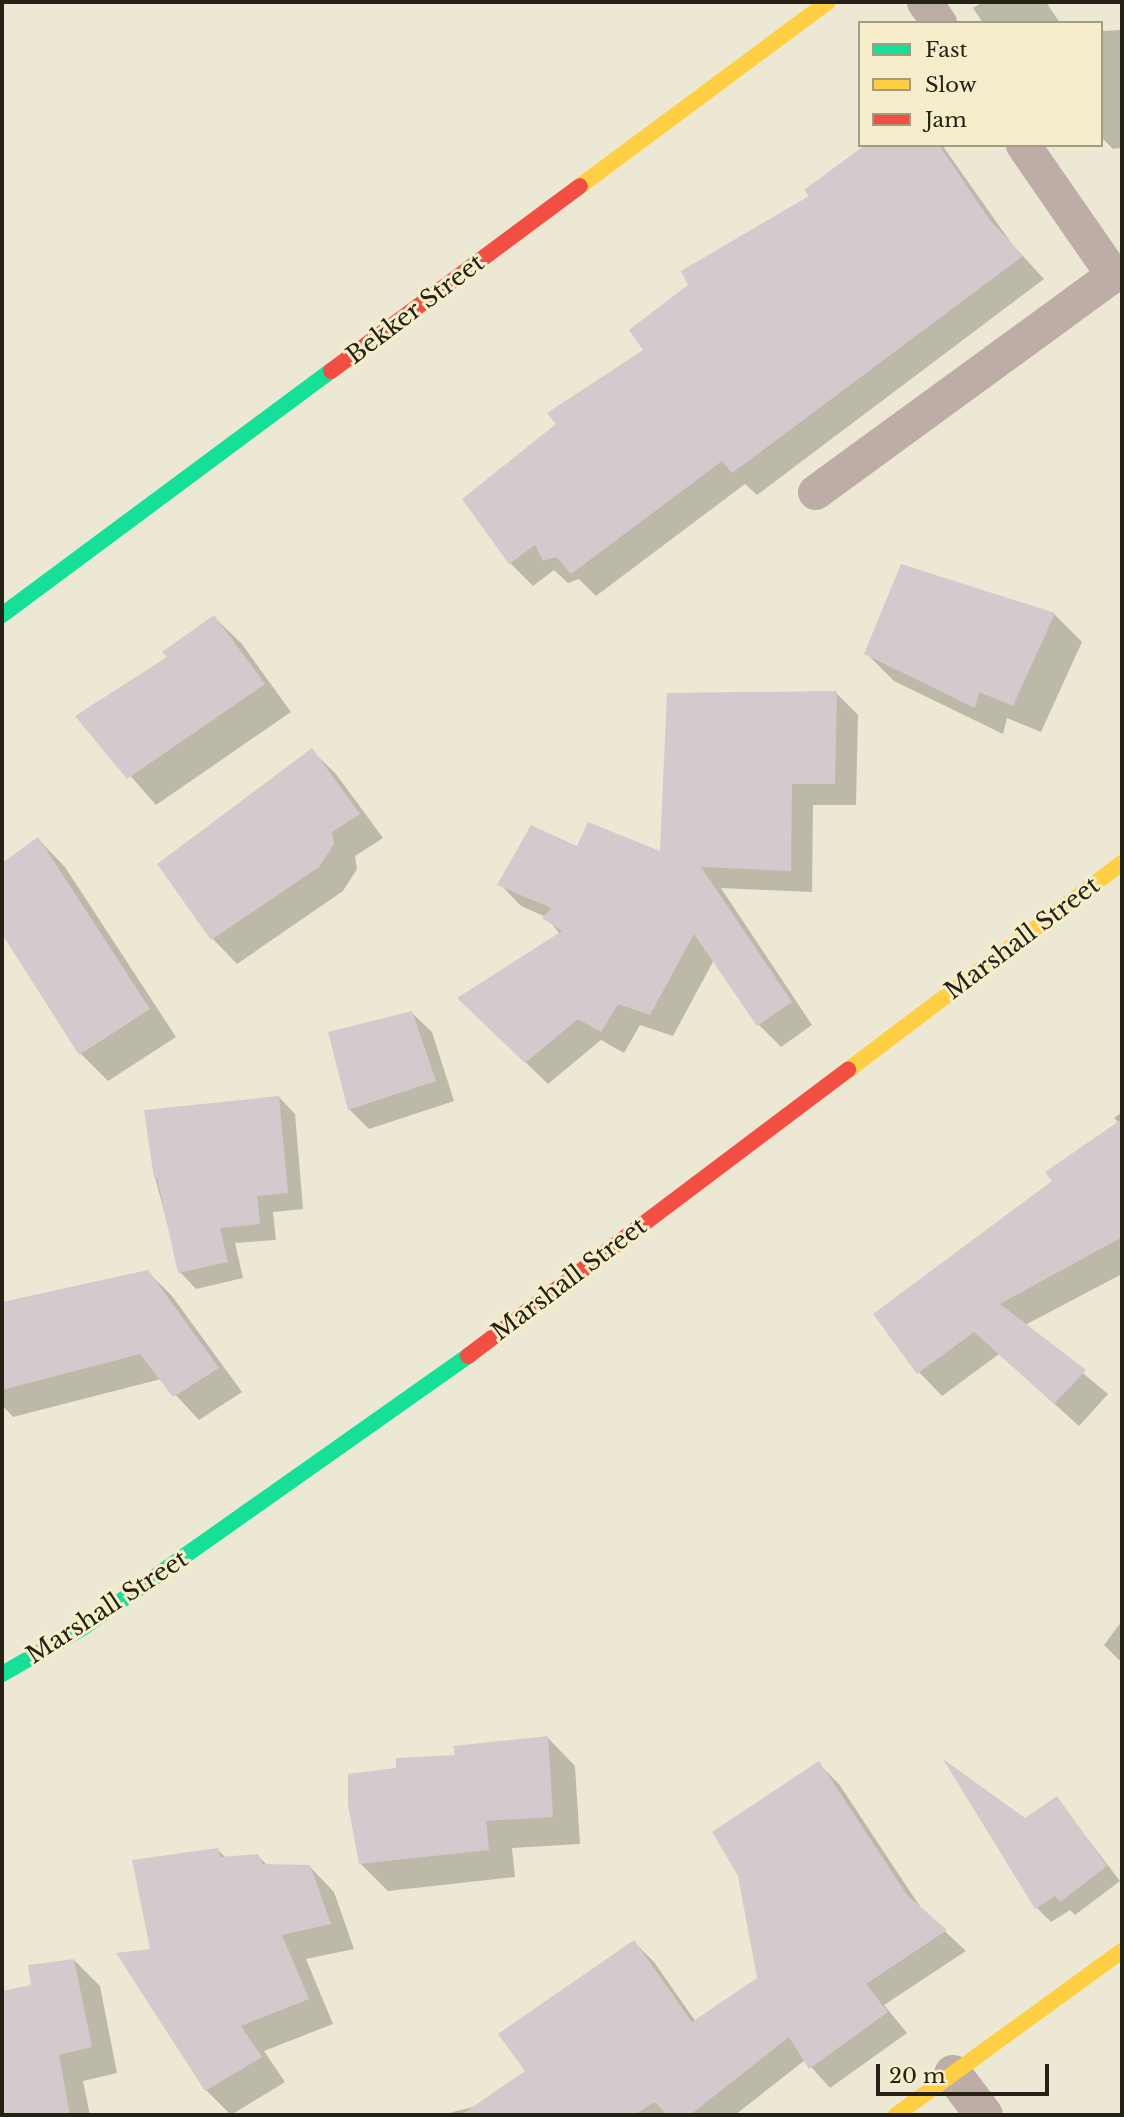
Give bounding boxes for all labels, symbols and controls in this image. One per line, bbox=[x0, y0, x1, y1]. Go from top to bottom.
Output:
legend bbox=[858, 21, 1103, 147]
text: Fast bbox=[925, 37, 967, 63]
text: Slow bbox=[925, 72, 977, 98]
text: Jam bbox=[925, 107, 967, 133]
street label: Bekker Street bbox=[340, 248, 490, 370]
street label: Marshall Street bbox=[939, 870, 1105, 1006]
street label: Marshall Street bbox=[486, 1211, 652, 1347]
street label: Marshall Street bbox=[21, 1544, 193, 1670]
scale bar bbox=[879, 2050, 1052, 2094]
text: 20 m bbox=[889, 2063, 946, 2089]

